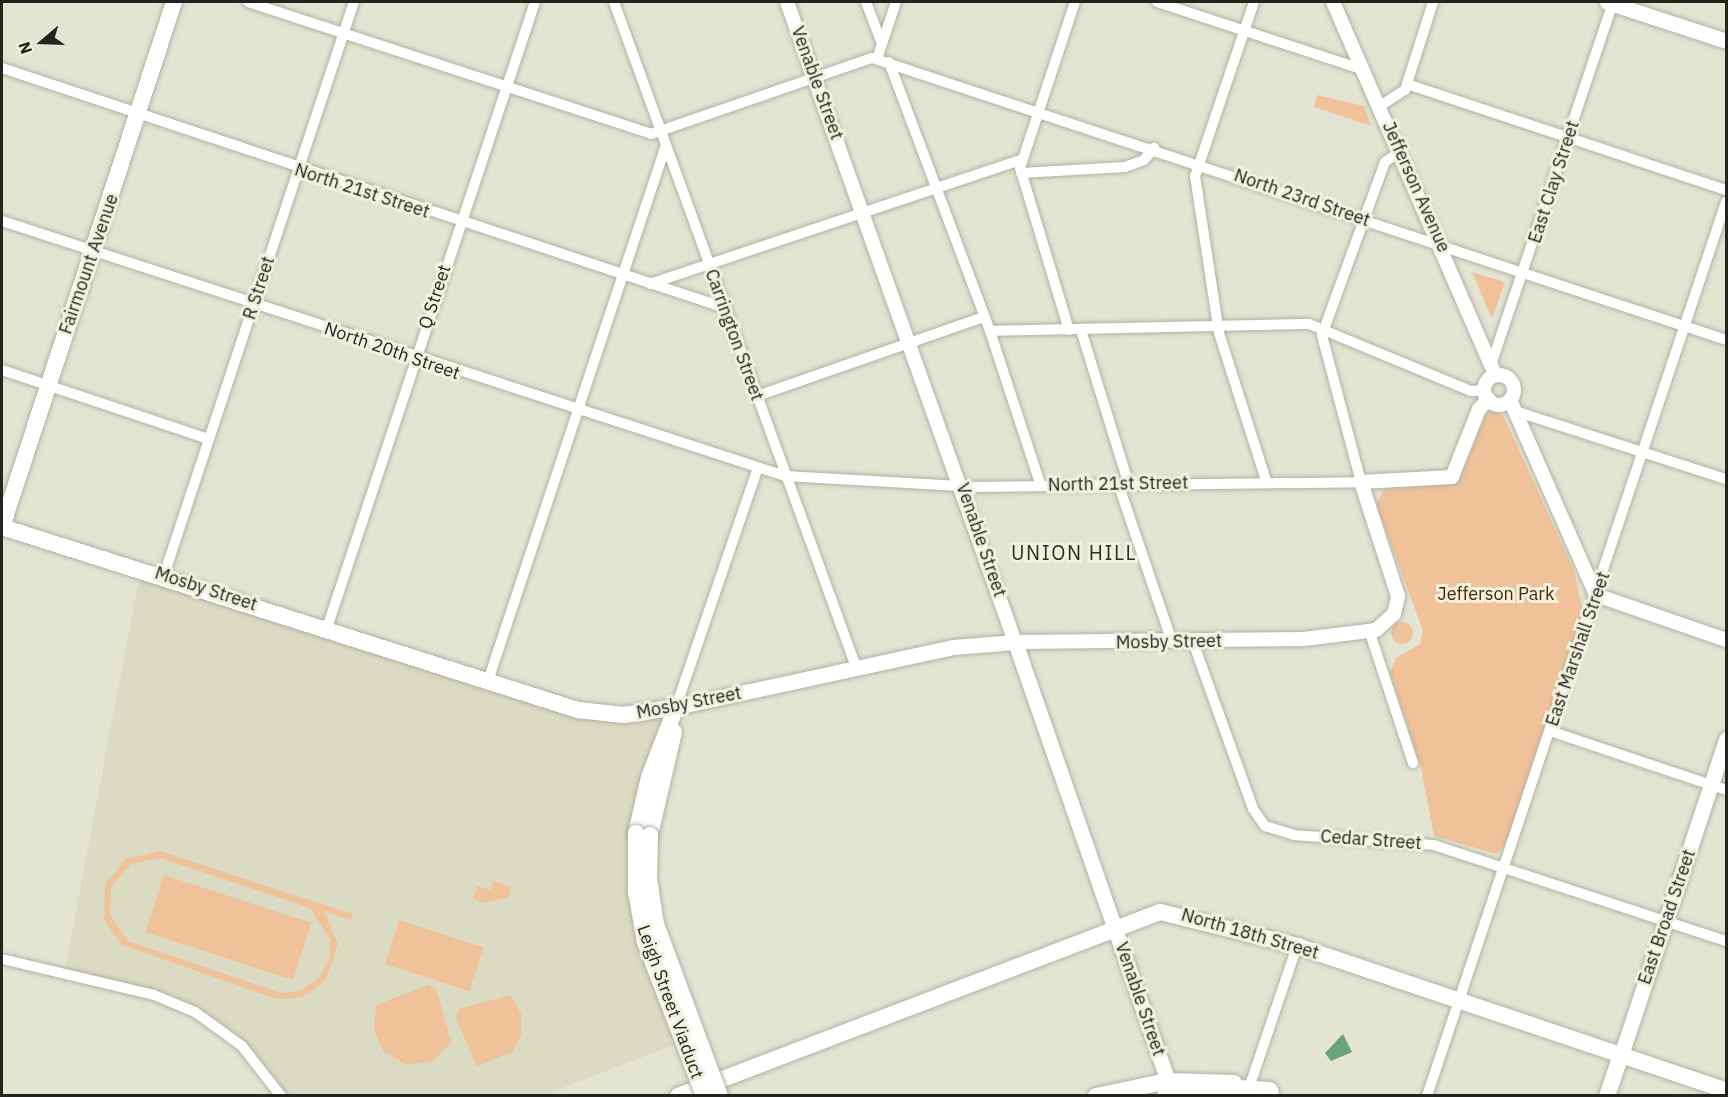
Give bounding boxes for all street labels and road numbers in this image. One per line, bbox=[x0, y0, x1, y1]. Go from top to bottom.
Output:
street label: Venable Street bbox=[787, 23, 847, 143]
street label: Jefferson Avenue bbox=[1378, 118, 1454, 256]
street label: East Clay Street bbox=[1524, 118, 1584, 246]
street label: North 21st Street bbox=[292, 159, 432, 223]
street label: North 23rd Street bbox=[1231, 165, 1373, 231]
street label: Fairmount Avenue bbox=[55, 191, 123, 337]
street label: R Street bbox=[239, 254, 279, 322]
street label: Q Street bbox=[414, 262, 456, 332]
street label: Carrington Street bbox=[700, 266, 768, 404]
street label: North 20th Street bbox=[321, 318, 463, 384]
street label: North 21st Street bbox=[1048, 472, 1188, 496]
street label: Venable Street bbox=[951, 480, 1011, 600]
street label: Mosby Street bbox=[152, 562, 260, 616]
street label: East Marshall Street bbox=[1541, 569, 1615, 729]
street label: Mosby Street bbox=[1116, 630, 1222, 654]
street label: Mosby Street bbox=[635, 682, 743, 724]
street label: Cedar Street bbox=[1320, 826, 1422, 854]
street label: East Broad Street bbox=[1634, 847, 1700, 987]
street label: North 18th Street bbox=[1179, 904, 1321, 964]
street label: Leigh Street Viaduct bbox=[632, 922, 708, 1082]
street label: Venable Street bbox=[1110, 939, 1170, 1059]

